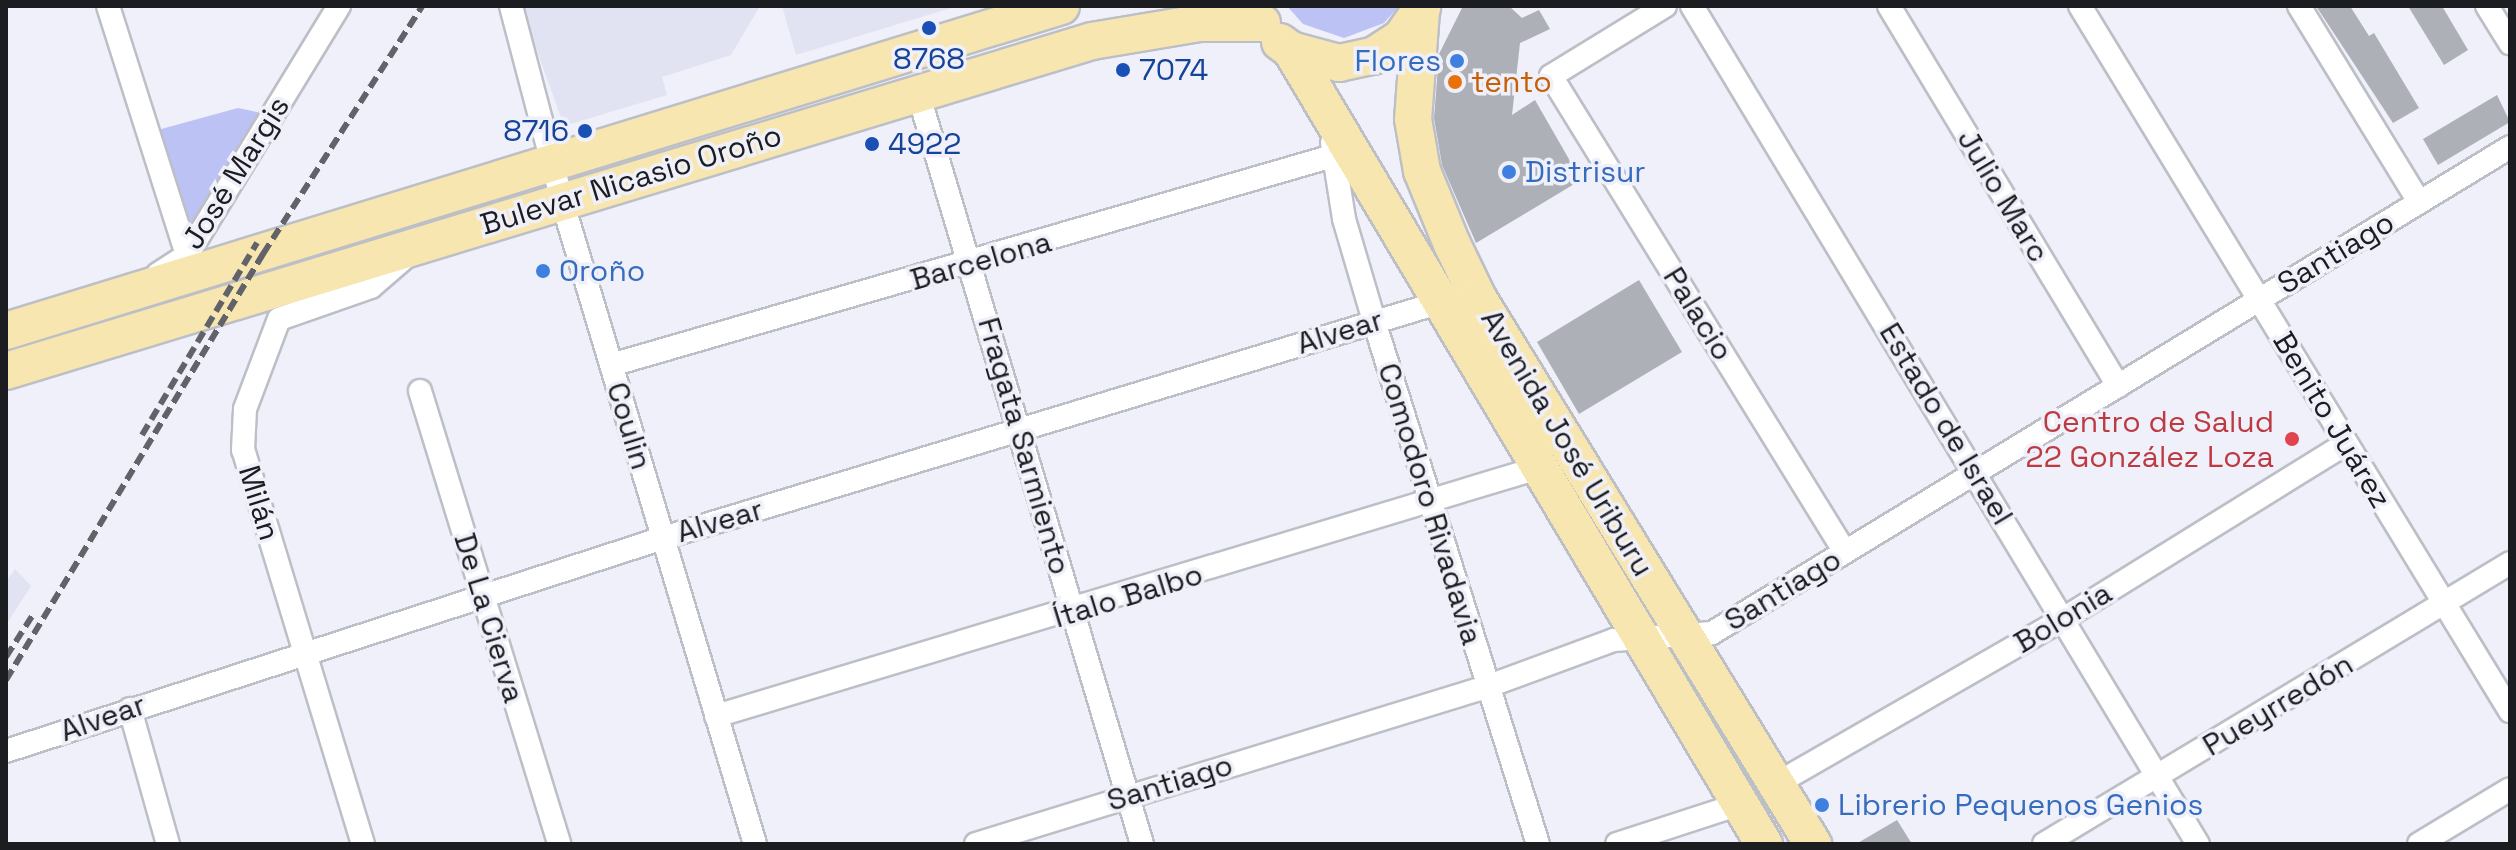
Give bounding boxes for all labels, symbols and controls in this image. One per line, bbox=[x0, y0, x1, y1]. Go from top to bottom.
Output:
marker: 8768 bbox=[920, 19, 938, 37]
place label: 8768 bbox=[893, 41, 965, 77]
place label: Flores bbox=[1355, 43, 1441, 79]
place label: 7074 bbox=[1139, 52, 1208, 88]
marker: Flores bbox=[1448, 52, 1466, 70]
marker: 7074 bbox=[1114, 61, 1132, 79]
place label: tento bbox=[1471, 64, 1552, 100]
marker: tento bbox=[1446, 73, 1464, 91]
street label: José Margis bbox=[175, 90, 297, 256]
place label: 8716 bbox=[503, 113, 569, 149]
street label: Bulevar Nicasio Oroño bbox=[476, 117, 786, 243]
marker: 8716 bbox=[576, 122, 594, 140]
street label: Julio Marc bbox=[1949, 123, 2057, 269]
place label: 4922 bbox=[888, 126, 961, 162]
marker: 4922 bbox=[863, 135, 881, 153]
place label: Distrisur bbox=[1525, 154, 1646, 190]
marker: Distrisur bbox=[1500, 163, 1518, 181]
street label: Santiago bbox=[2271, 204, 2401, 302]
street label: Barcelona bbox=[906, 224, 1056, 298]
place label: Oroño bbox=[559, 253, 645, 289]
street label: Palacio bbox=[1655, 261, 1741, 367]
marker: Oroño bbox=[534, 262, 552, 280]
street label: Alvear bbox=[1293, 302, 1387, 362]
street label: Avenida José Uriburu bbox=[1473, 303, 1661, 583]
street label: Fragata Sarmiento bbox=[970, 313, 1078, 579]
street label: Estado de Israel bbox=[1872, 317, 2020, 531]
street label: Benito Juárez bbox=[2265, 325, 2399, 515]
street label: Comodoro Rivadavia bbox=[1370, 359, 1490, 649]
street label: Coulin bbox=[599, 378, 659, 474]
place label: Centro de Salud 22 González Loza bbox=[2026, 404, 2274, 474]
marker: Centro de Salud 22 González Loza bbox=[2281, 428, 2303, 450]
street label: Milán bbox=[231, 461, 287, 545]
street label: Alvear bbox=[673, 492, 767, 550]
street label: De La Cierva bbox=[446, 529, 532, 707]
street label: Santiago bbox=[1718, 541, 1848, 639]
street label: Ítalo Balbo bbox=[1049, 556, 1207, 636]
street label: Bolonia bbox=[2008, 575, 2118, 661]
street label: Pueyrredón bbox=[2196, 646, 2360, 764]
street label: Alvear bbox=[55, 687, 151, 749]
street label: Santiago bbox=[1103, 747, 1237, 819]
place label: Librerio Pequenos Genios bbox=[1838, 787, 2203, 823]
marker: Librerio Pequenos Genios bbox=[1813, 796, 1831, 814]

